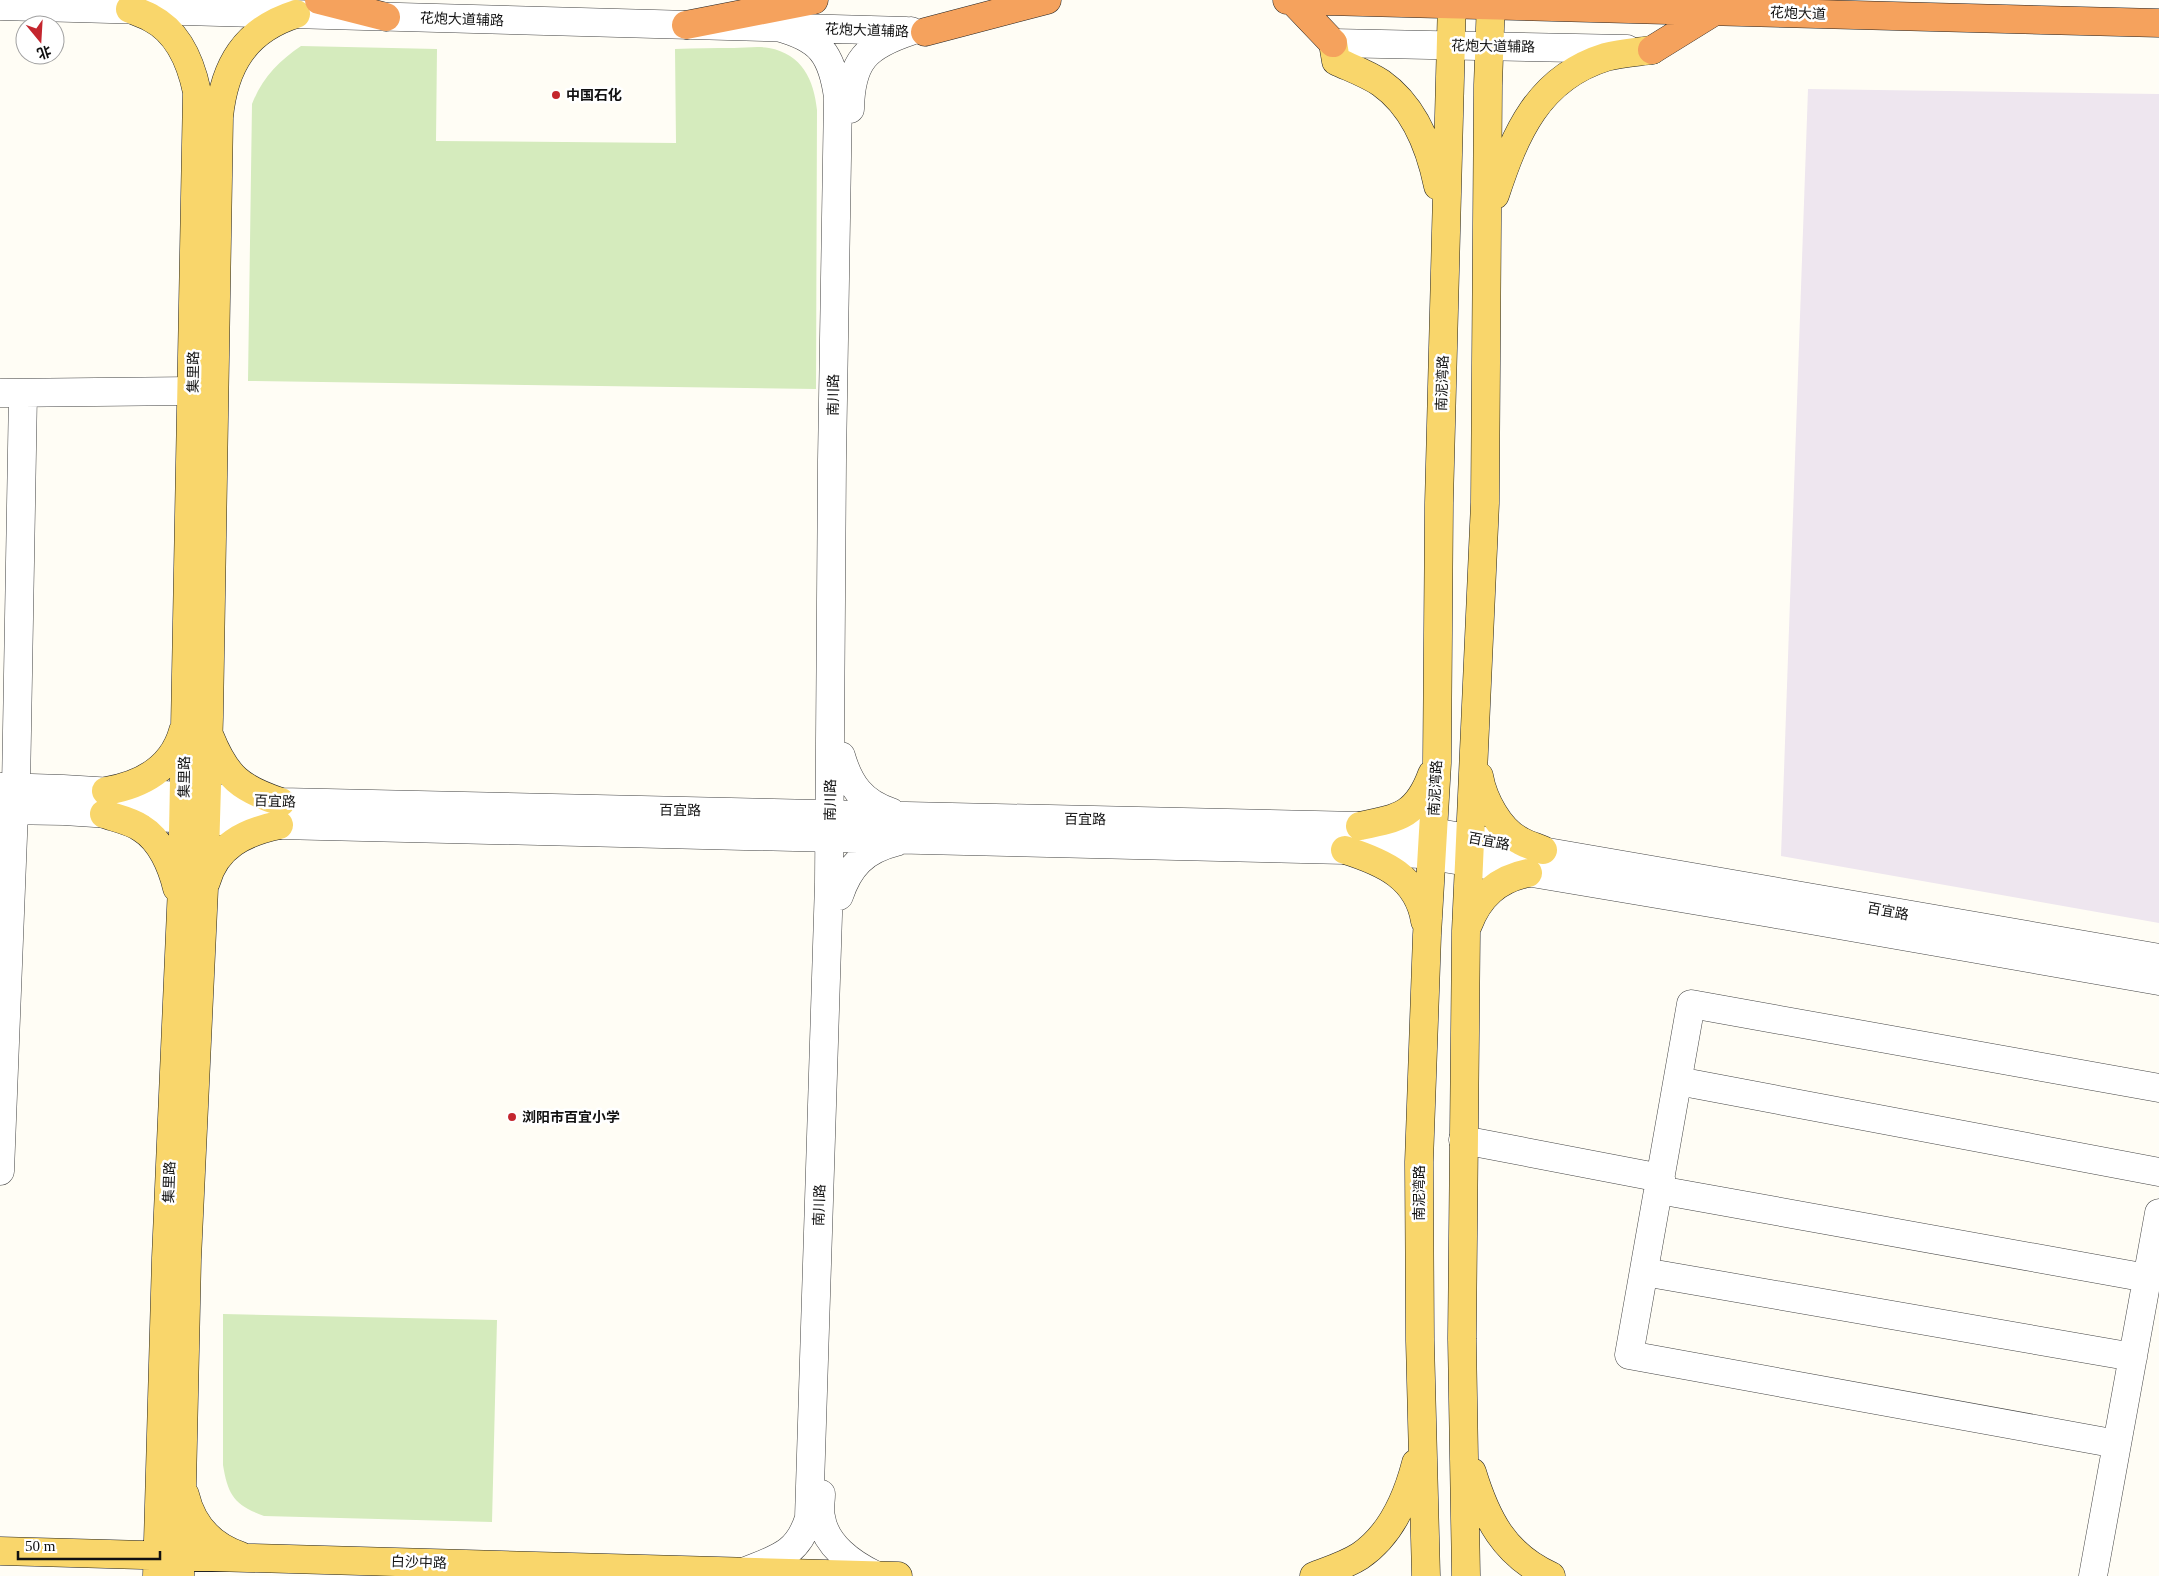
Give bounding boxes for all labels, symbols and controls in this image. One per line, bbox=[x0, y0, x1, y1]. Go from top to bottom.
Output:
street label: 花炮大道 bbox=[1770, 4, 1826, 22]
street label: 花炮大道辅路 bbox=[420, 10, 504, 28]
north arrow bbox=[15, 15, 65, 65]
street label: 花炮大道辅路 bbox=[825, 21, 909, 39]
street label: 花炮大道辅路 bbox=[1451, 37, 1535, 55]
text: 北 bbox=[35, 43, 53, 61]
place label: 中国石化 bbox=[566, 87, 622, 103]
marker: 中国石化 bbox=[550, 89, 562, 101]
street label: 集里路 bbox=[186, 351, 201, 393]
street label: 南泥湾路 bbox=[1434, 355, 1451, 411]
street label: 南川路 bbox=[826, 374, 841, 416]
street label: 集里路 bbox=[177, 756, 192, 798]
street label: 南泥湾路 bbox=[1427, 760, 1444, 816]
street label: 南川路 bbox=[823, 779, 838, 821]
street label: 百宜路 bbox=[254, 793, 296, 810]
street label: 百宜路 bbox=[659, 803, 701, 818]
street label: 百宜路 bbox=[1064, 812, 1106, 827]
street label: 百宜路 bbox=[1467, 830, 1511, 853]
street label: 百宜路 bbox=[1866, 900, 1910, 923]
place label: 浏阳市百宜小学 bbox=[522, 1109, 620, 1125]
marker: 浏阳市百宜小学 bbox=[506, 1111, 518, 1123]
street label: 集里路 bbox=[161, 1161, 178, 1203]
street label: 南泥湾路 bbox=[1412, 1165, 1427, 1221]
street label: 南川路 bbox=[811, 1184, 828, 1226]
scale bar bbox=[18, 1528, 160, 1560]
text: 50 m bbox=[25, 1538, 56, 1554]
street label: 白沙中路 bbox=[391, 1554, 447, 1571]

